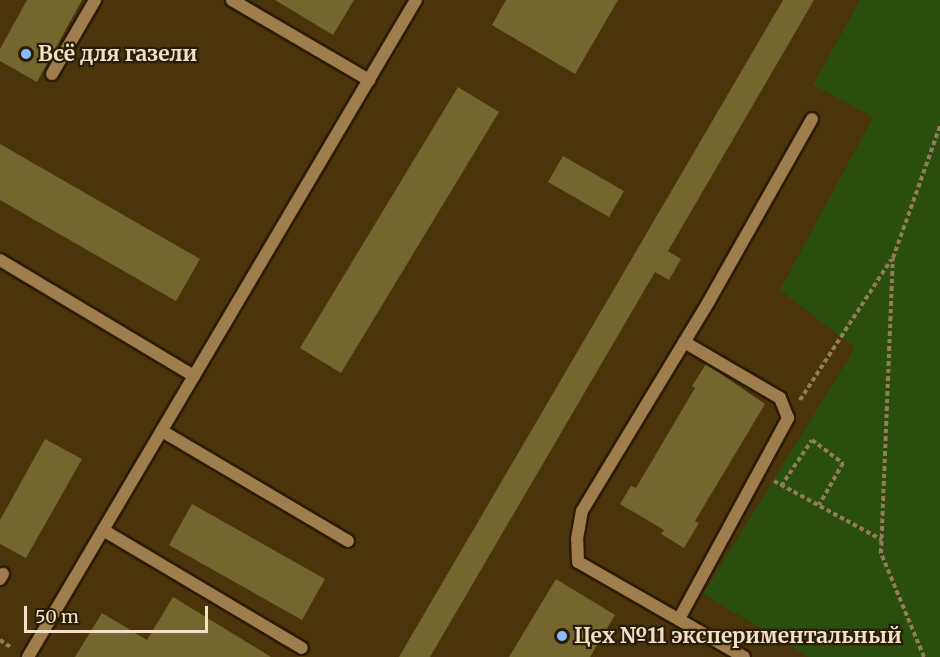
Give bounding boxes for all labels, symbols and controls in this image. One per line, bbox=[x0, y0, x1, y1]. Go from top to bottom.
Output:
place label: Всё для газели bbox=[38, 41, 197, 67]
marker: Всё для газели bbox=[19, 47, 33, 61]
scale bar bbox=[27, 594, 212, 632]
text: 50 m bbox=[35, 605, 79, 628]
place label: Цех №11 экспериментальный bbox=[574, 623, 902, 649]
marker: Цех №11 экспериментальный bbox=[555, 629, 569, 643]

